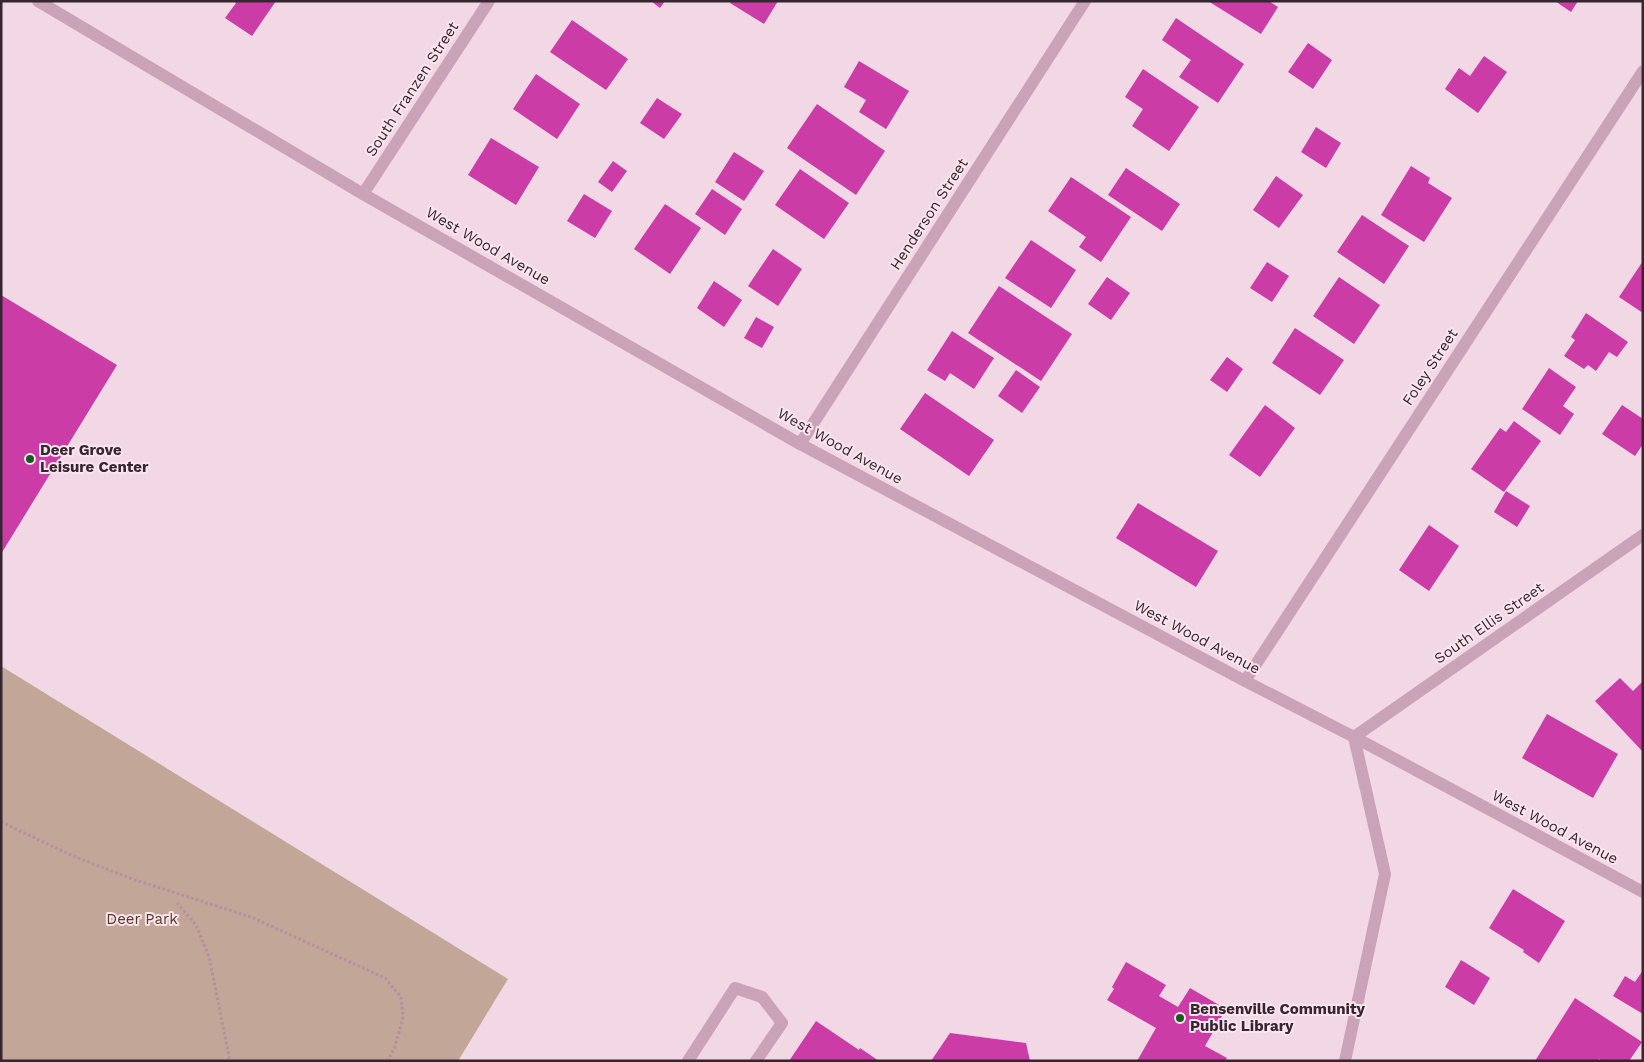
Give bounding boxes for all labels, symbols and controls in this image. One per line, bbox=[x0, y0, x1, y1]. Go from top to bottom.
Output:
street label: South Franzen Street bbox=[362, 18, 463, 160]
street label: Henderson Street bbox=[886, 154, 972, 273]
street label: West Wood Avenue bbox=[423, 203, 553, 289]
street label: Foley Street bbox=[1399, 325, 1462, 409]
street label: West Wood Avenue bbox=[774, 404, 906, 488]
place label: Deer Grove Leisure Center bbox=[40, 441, 149, 476]
marker: Deer Grove Leisure Center bbox=[24, 453, 36, 465]
street label: South Ellis Street bbox=[1431, 578, 1548, 668]
street label: West Wood Avenue bbox=[1131, 596, 1263, 678]
street label: West Wood Avenue bbox=[1489, 786, 1621, 868]
park label: Deer Park bbox=[106, 910, 178, 928]
place label: Bensenville Community Public Library bbox=[1190, 1000, 1365, 1035]
marker: Bensenville Community Public Library bbox=[1174, 1012, 1186, 1024]

